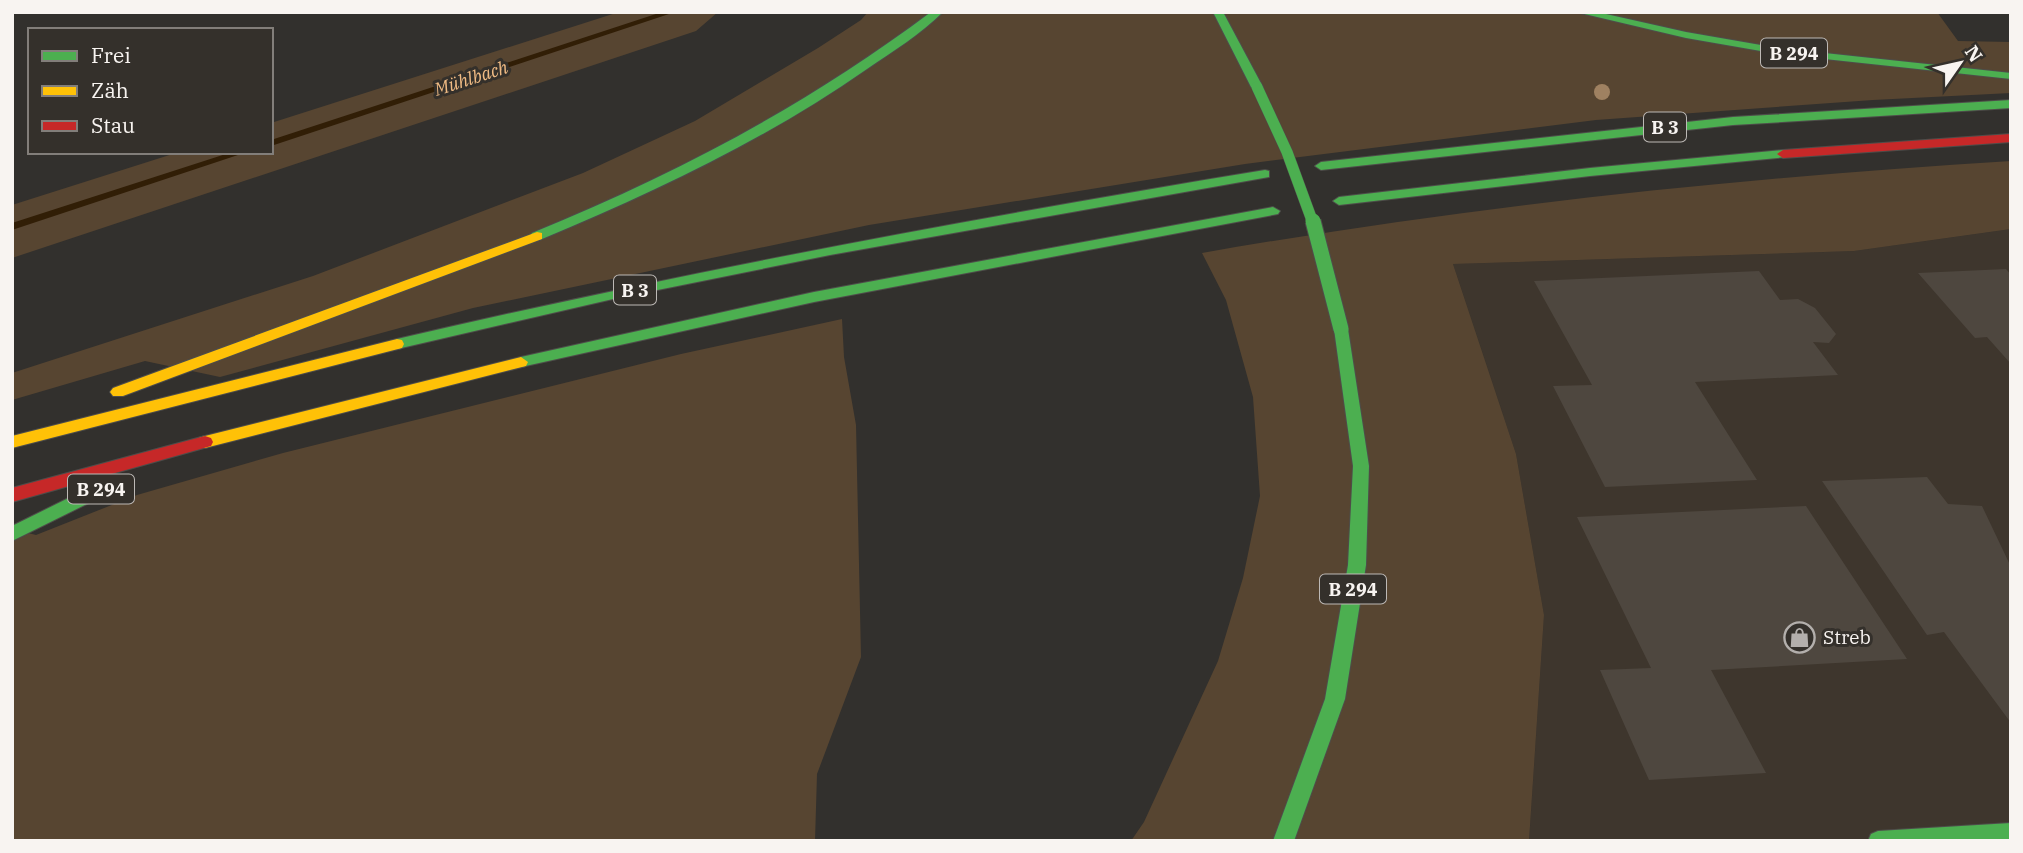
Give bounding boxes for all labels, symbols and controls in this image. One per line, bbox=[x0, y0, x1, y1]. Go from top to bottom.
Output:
legend bbox=[28, 28, 273, 154]
north arrow bbox=[1925, 28, 1995, 98]
road number: B 294 bbox=[1761, 38, 1827, 68]
text: Frei bbox=[91, 41, 131, 69]
text: N bbox=[1960, 41, 1988, 66]
water label: Mühlbach bbox=[430, 55, 511, 101]
text: Zäh bbox=[91, 76, 129, 104]
text: Stau bbox=[91, 111, 135, 139]
road number: B 3 bbox=[1644, 112, 1686, 142]
road number: B 3 bbox=[614, 276, 656, 304]
road number: B 294 bbox=[68, 475, 134, 504]
road number: B 294 bbox=[1320, 574, 1386, 604]
shop icon: Streb bbox=[1783, 620, 1817, 654]
place label: Streb bbox=[1823, 625, 1871, 649]

